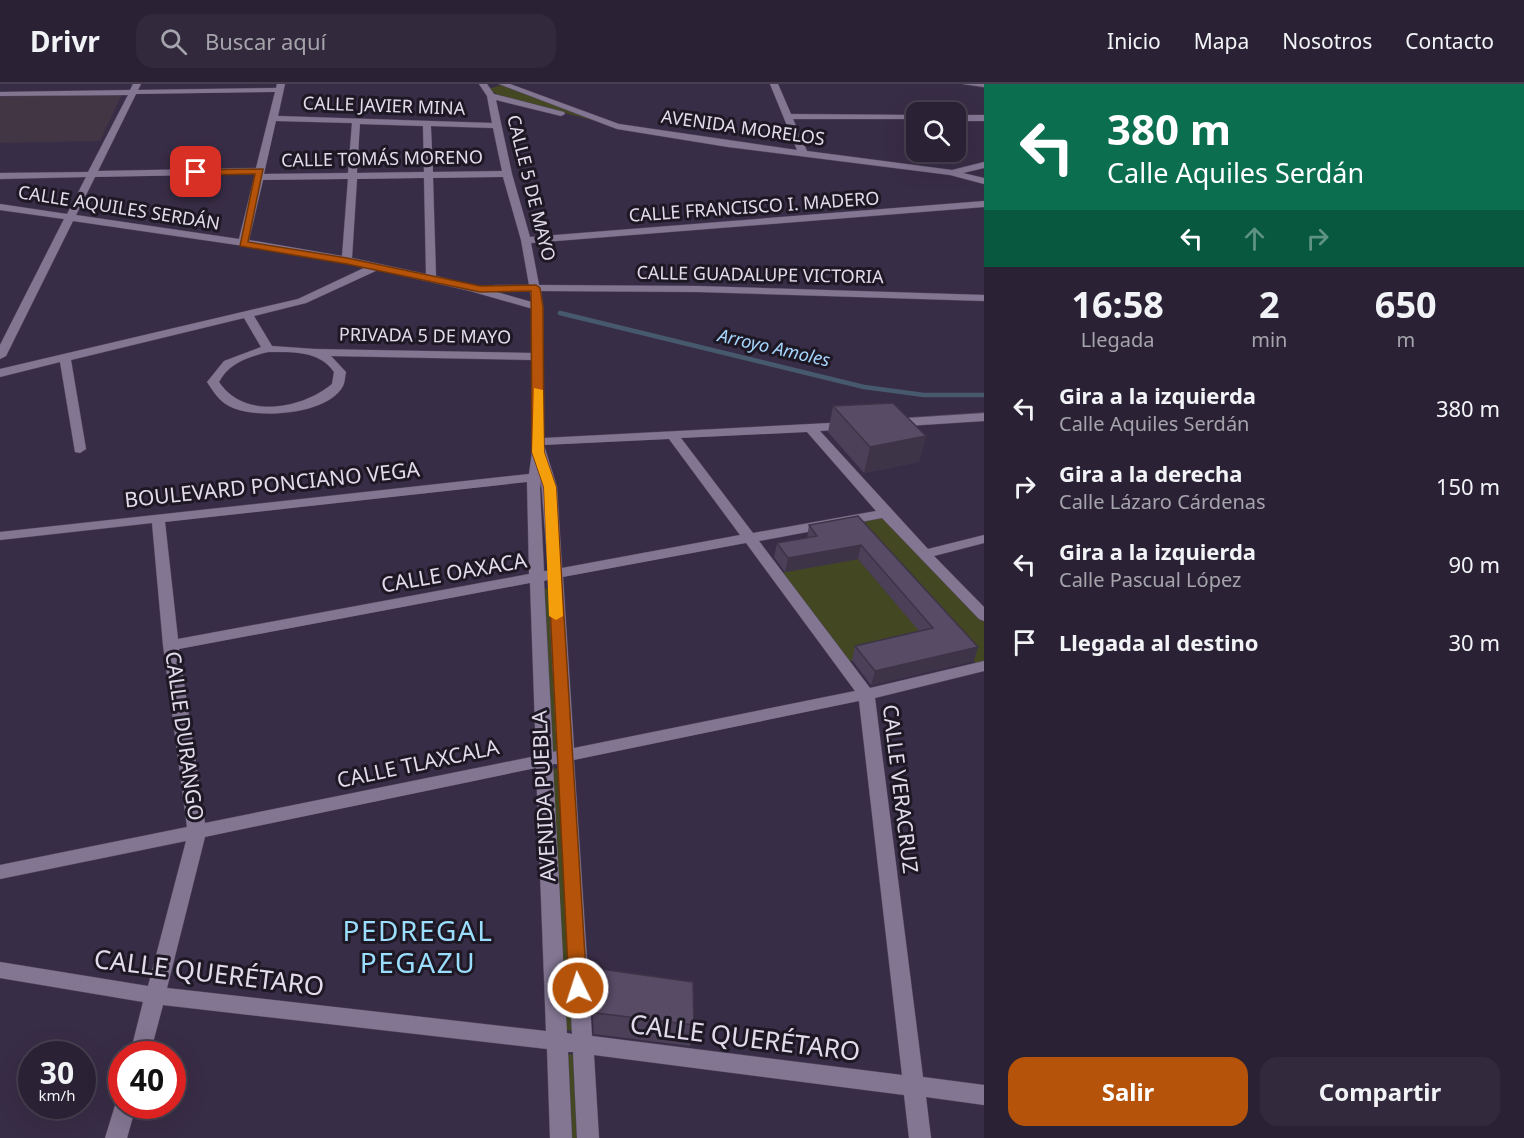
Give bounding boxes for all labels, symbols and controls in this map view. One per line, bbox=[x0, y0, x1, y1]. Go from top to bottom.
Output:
search box bbox=[136, 14, 556, 68]
text: Drivr bbox=[30, 22, 100, 60]
icon: search bbox=[157, 25, 190, 58]
text: Buscar aquí bbox=[205, 26, 326, 56]
text: Inicio bbox=[1107, 27, 1161, 55]
text: Mapa bbox=[1194, 27, 1249, 55]
text: Nosotros bbox=[1282, 27, 1372, 55]
text: Contacto bbox=[1405, 27, 1494, 55]
street label: CALLE JAVIER MINA bbox=[302, 90, 466, 120]
text: 380 m bbox=[1107, 100, 1231, 157]
map controls bbox=[906, 102, 966, 162]
button: search bbox=[906, 102, 966, 162]
street label: AVENIDA MORELOS bbox=[660, 104, 827, 150]
icon: left bbox=[1008, 108, 1086, 186]
street label: CALLE 5 DE MAYO bbox=[502, 112, 562, 263]
street label: CALLE TOMÁS MORENO bbox=[281, 144, 483, 172]
pin bbox=[170, 146, 221, 197]
text: Calle Aquiles Serdán bbox=[1107, 154, 1364, 191]
icon: arrive bbox=[179, 155, 212, 188]
street label: CALLE AQUILES SERDÁN bbox=[17, 179, 222, 235]
street label: CALLE FRANCISCO I. MADERO bbox=[628, 185, 880, 227]
icon: left bbox=[1175, 222, 1208, 255]
icon: ahead bbox=[1238, 222, 1271, 255]
icon: right bbox=[1301, 222, 1334, 255]
street label: CALLE GUADALUPE VICTORIA bbox=[636, 260, 884, 288]
text: 16:58 bbox=[1071, 280, 1164, 329]
text: 2 bbox=[1259, 280, 1280, 329]
text: 650 bbox=[1375, 280, 1437, 329]
street label: PRIVADA 5 DE MAYO bbox=[339, 321, 511, 349]
water label: Arroyo Amoles bbox=[714, 322, 833, 372]
text: Llegada bbox=[1081, 326, 1155, 353]
text: min bbox=[1251, 326, 1287, 353]
text: m bbox=[1396, 326, 1415, 353]
text: Gira a la izquierda bbox=[1059, 380, 1256, 410]
icon: left bbox=[1008, 392, 1041, 425]
text: 380 m bbox=[1436, 393, 1500, 423]
text: Calle Aquiles Serdán bbox=[1059, 410, 1249, 437]
street label: BOULEVARD PONCIANO VEGA bbox=[123, 455, 422, 513]
text: Gira a la derecha bbox=[1059, 458, 1243, 488]
icon: right bbox=[1008, 470, 1041, 503]
text: 150 m bbox=[1436, 471, 1500, 501]
text: Calle Lázaro Cárdenas bbox=[1059, 488, 1266, 515]
text: Gira a la izquierda bbox=[1059, 536, 1256, 566]
street label: CALLE OAXACA bbox=[379, 545, 529, 599]
icon: left bbox=[1008, 548, 1041, 581]
text: 90 m bbox=[1449, 549, 1500, 579]
text: Calle Pascual López bbox=[1059, 566, 1241, 593]
icon: arrive bbox=[1008, 626, 1041, 659]
text: Llegada al destino bbox=[1059, 627, 1259, 657]
text: 30 m bbox=[1449, 627, 1500, 657]
street label: CALLE DURANGO bbox=[159, 649, 211, 822]
street label: CALLE VERACRUZ bbox=[877, 703, 925, 875]
street label: AVENIDA PUEBLA bbox=[525, 709, 561, 882]
street label: CALLE TLAXCALA bbox=[334, 732, 502, 794]
district label: PEDREGAL PEGAZU bbox=[343, 911, 493, 981]
street label: CALLE QUERÉTARO bbox=[92, 940, 326, 1004]
position arrow bbox=[546, 956, 610, 1020]
street label: CALLE QUERÉTARO bbox=[628, 1005, 862, 1069]
speed limit sign: 40 bbox=[108, 1041, 186, 1119]
text: 30 bbox=[40, 1052, 74, 1093]
button: Salir bbox=[1008, 1057, 1248, 1126]
button: Compartir bbox=[1260, 1057, 1500, 1126]
text: km/h bbox=[39, 1085, 75, 1105]

